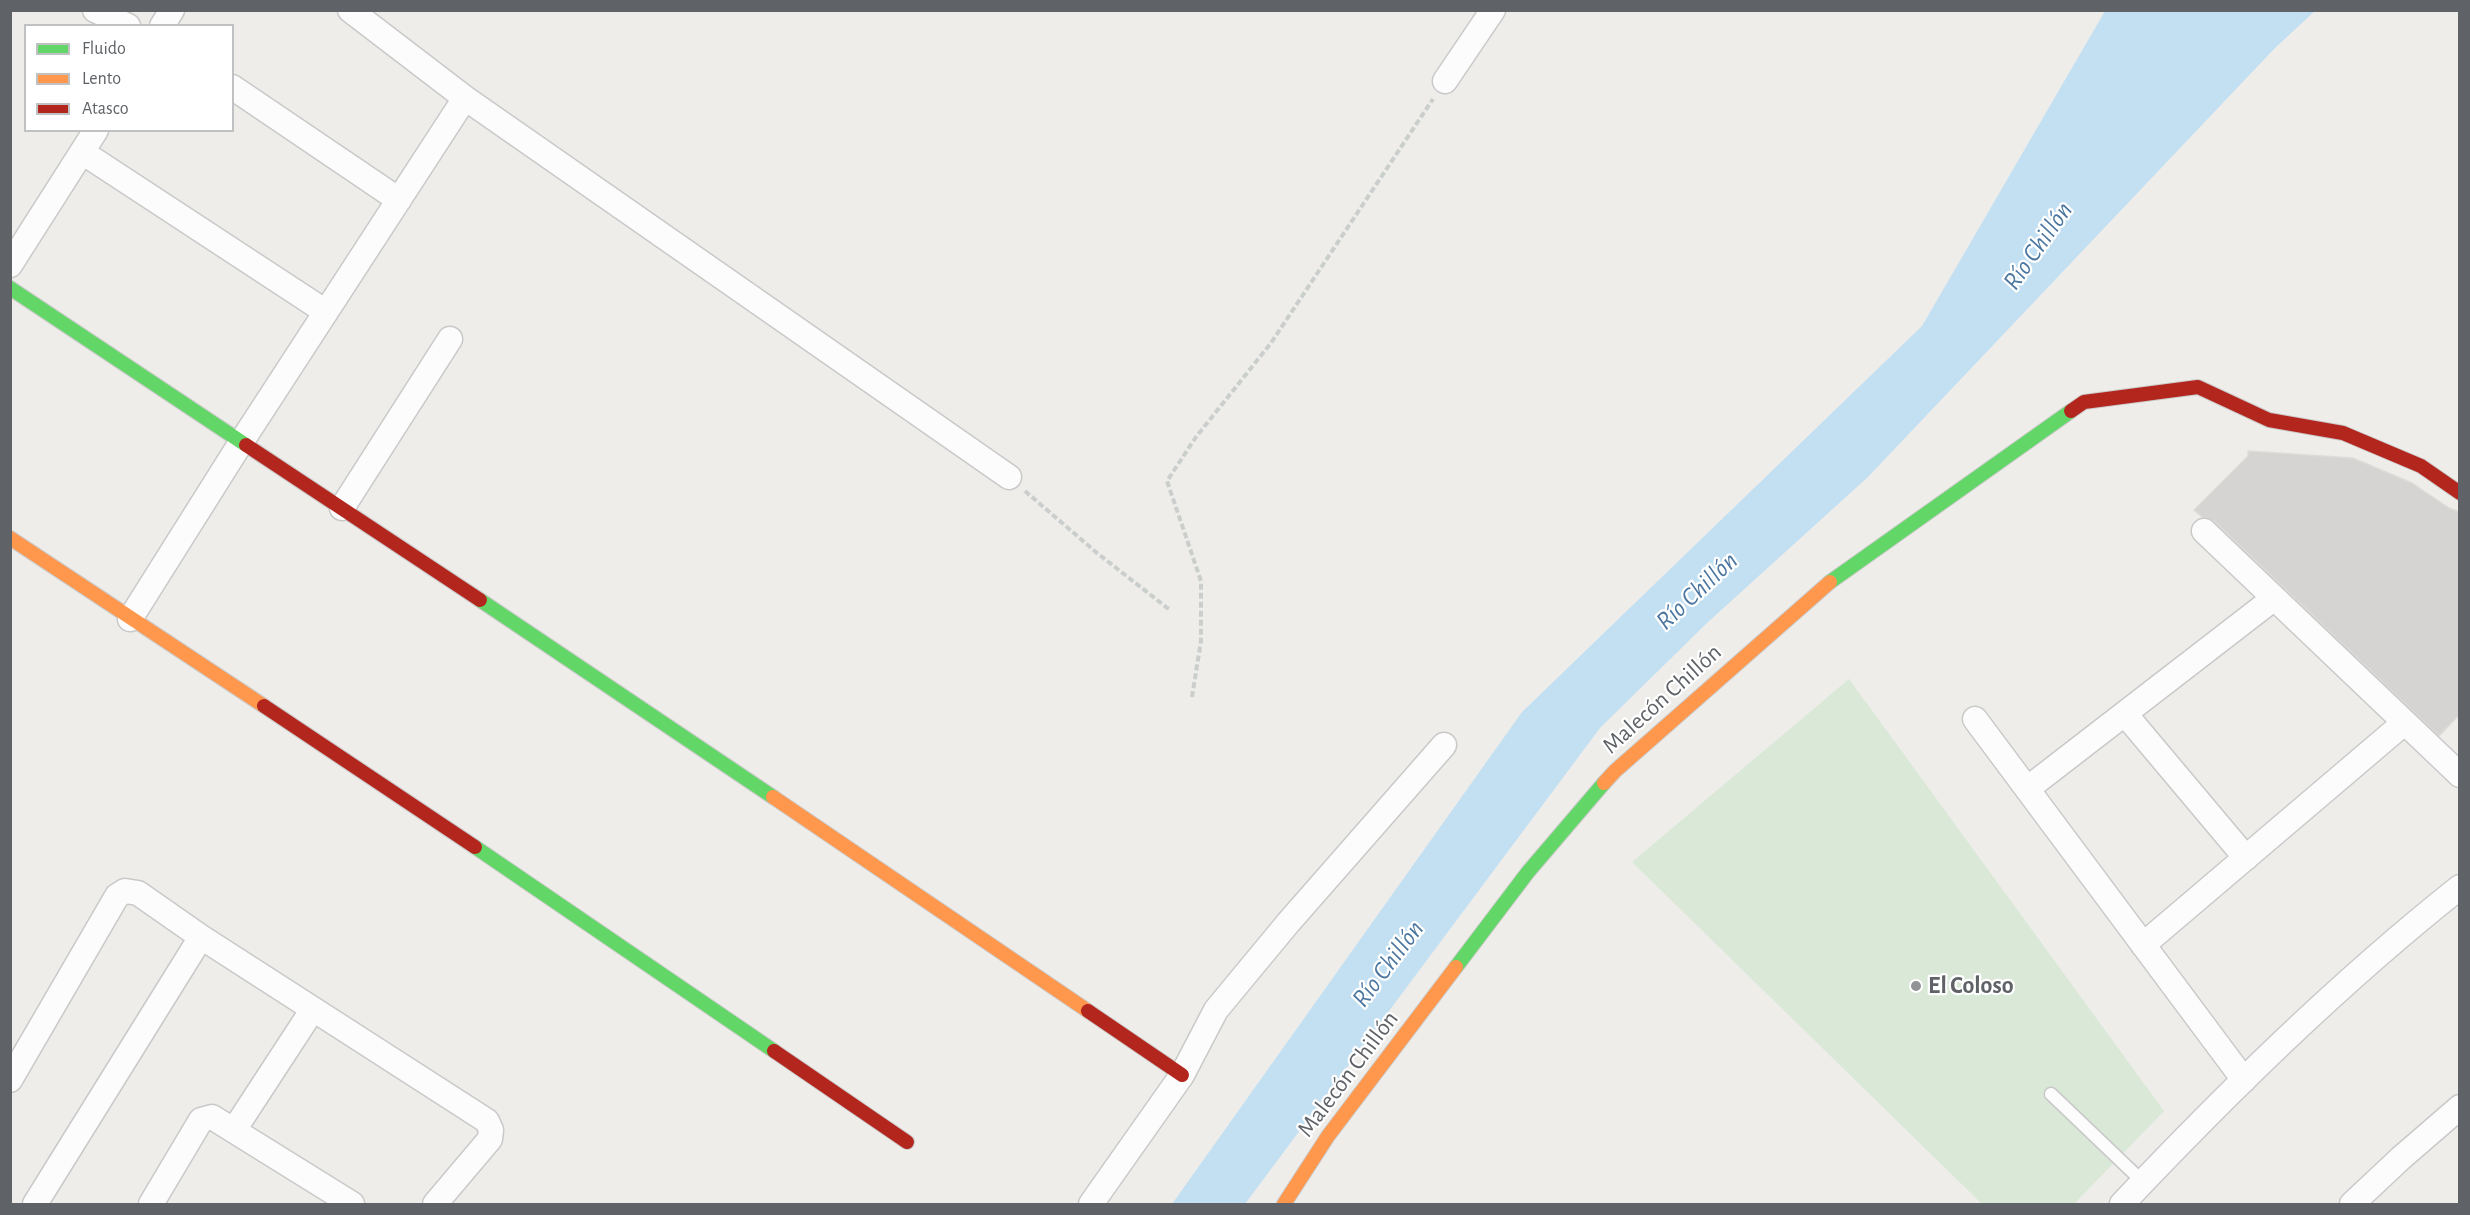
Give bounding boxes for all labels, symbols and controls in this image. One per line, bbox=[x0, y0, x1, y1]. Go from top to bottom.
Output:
legend bbox=[24, 24, 234, 132]
text: Fluido bbox=[82, 40, 126, 58]
text: Lento bbox=[82, 70, 121, 88]
text: Atasco bbox=[82, 100, 129, 118]
water label: Río Chillón bbox=[1996, 196, 2080, 296]
water label: Río Chillón bbox=[1650, 545, 1744, 637]
street label: Malecón Chillón bbox=[1596, 638, 1728, 760]
water label: Río Chillón bbox=[1345, 914, 1431, 1014]
place label: El Coloso bbox=[1928, 972, 2013, 1000]
marker: El Coloso bbox=[1909, 979, 1923, 993]
street label: Malecón Chillón bbox=[1291, 1005, 1405, 1143]

